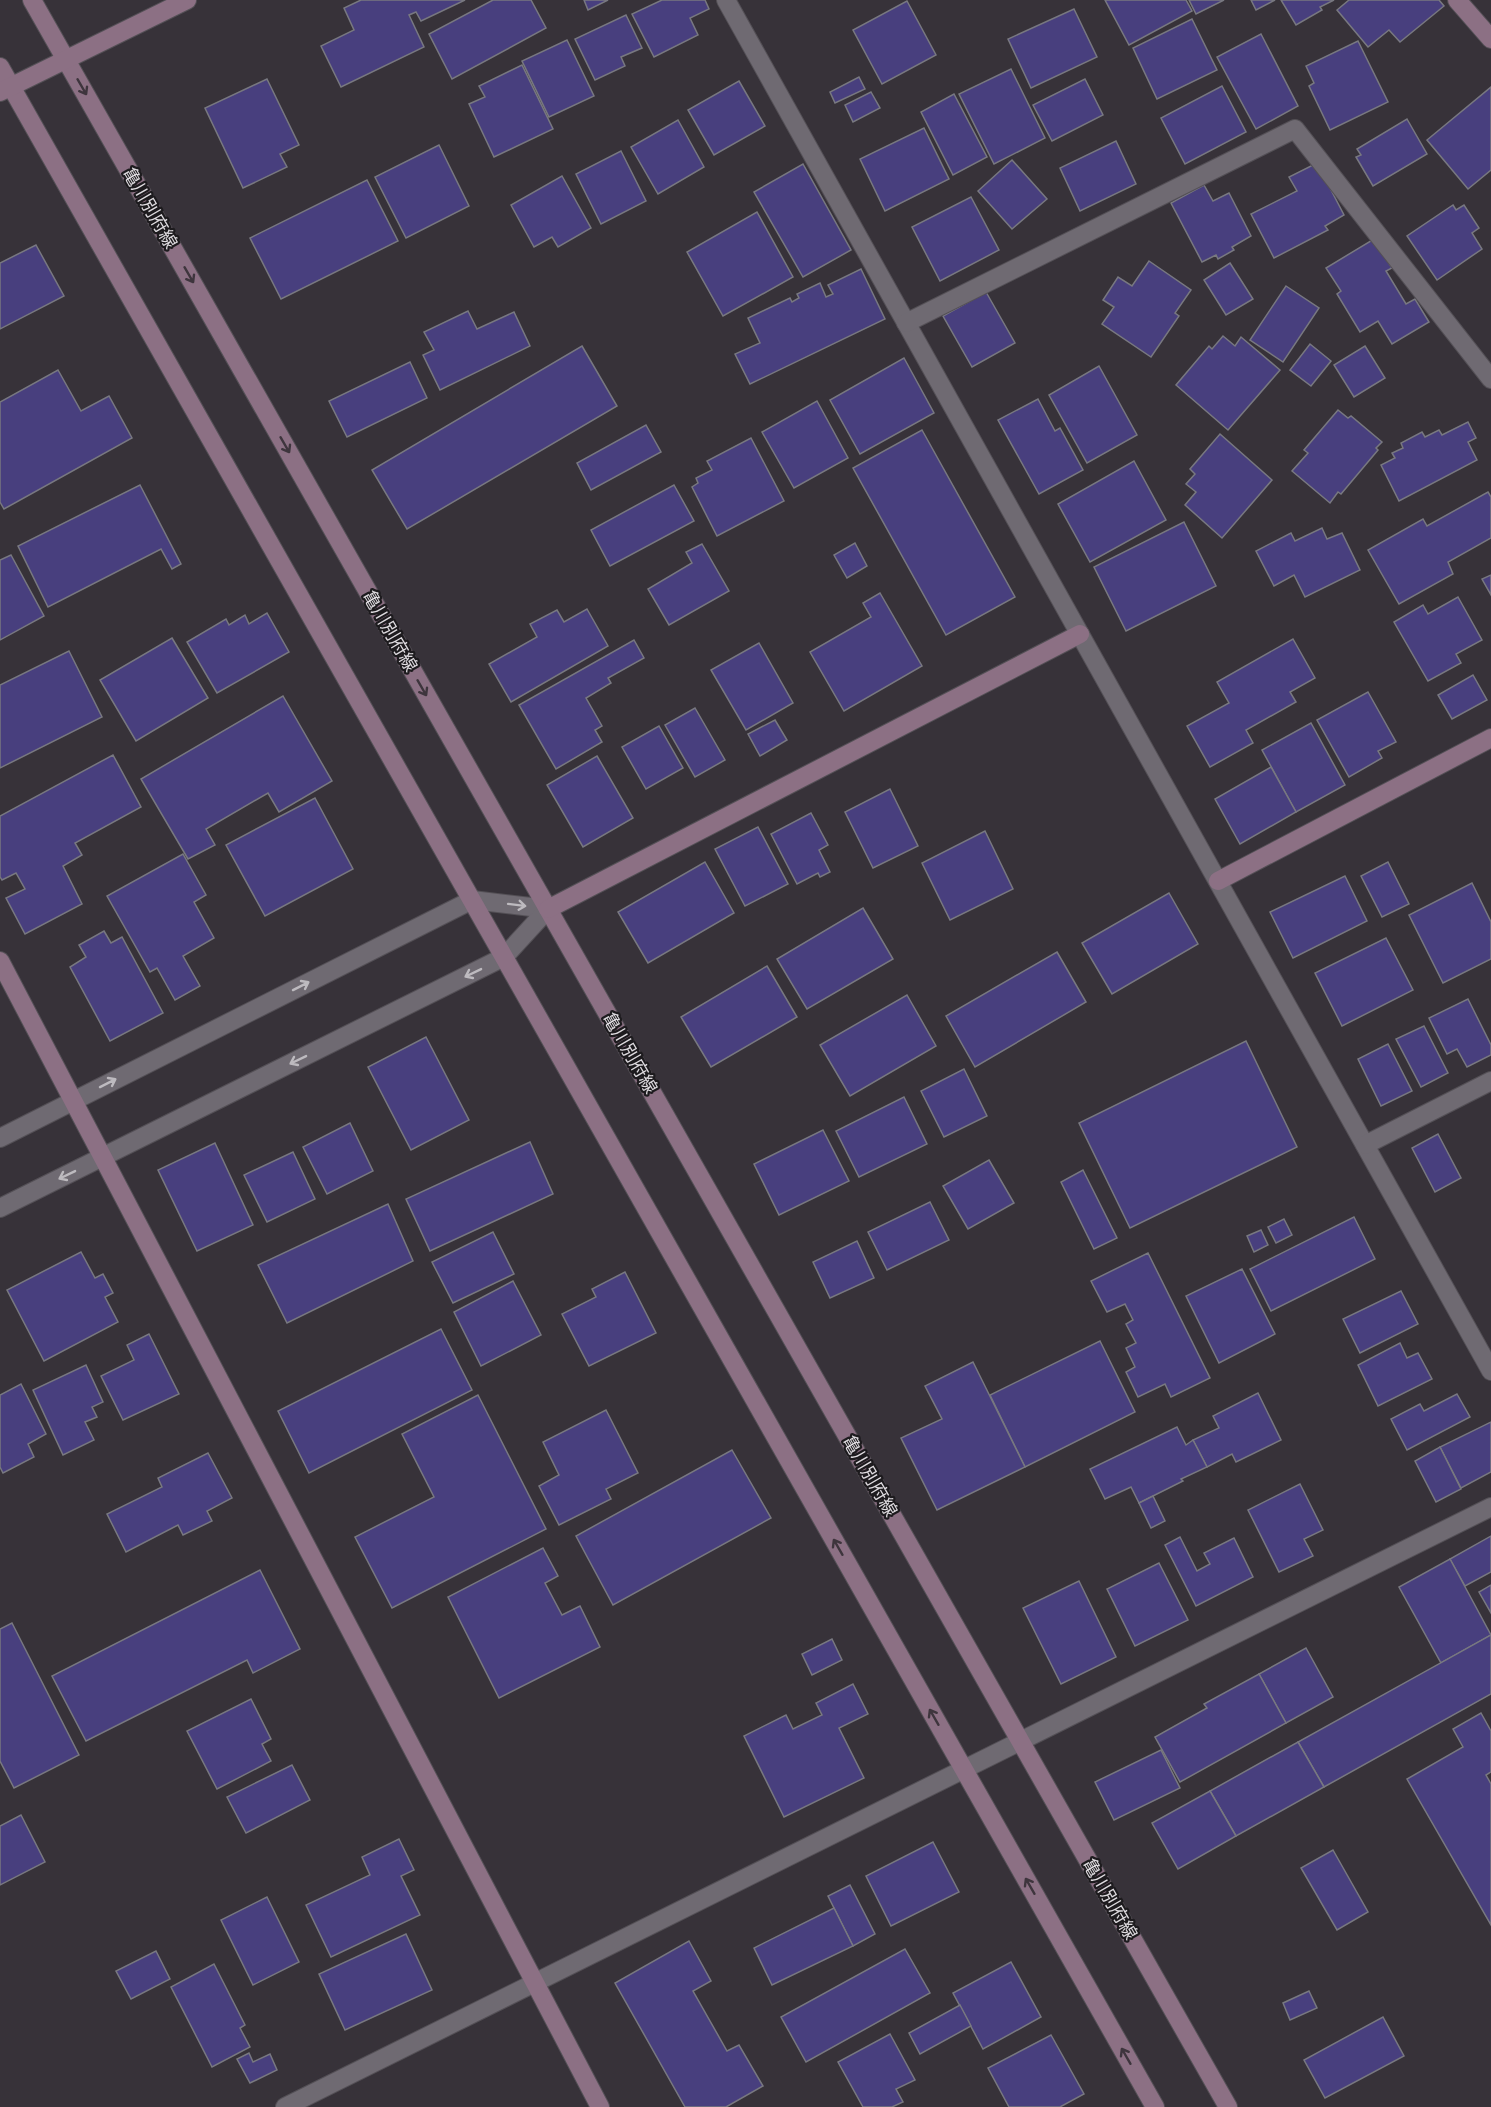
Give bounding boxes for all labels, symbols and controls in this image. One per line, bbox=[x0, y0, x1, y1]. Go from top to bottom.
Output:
one-way arrow bbox=[77, 78, 88, 96]
street label: 亀川別府線 bbox=[119, 164, 182, 252]
one-way arrow bbox=[183, 266, 195, 283]
one-way arrow bbox=[279, 436, 291, 453]
street label: 亀川別府線 bbox=[359, 587, 422, 675]
one-way arrow bbox=[417, 679, 429, 696]
one-way arrow bbox=[507, 900, 527, 911]
one-way arrow bbox=[464, 967, 482, 979]
one-way arrow bbox=[292, 980, 310, 991]
street label: 亀川別府線 bbox=[599, 1009, 662, 1097]
one-way arrow bbox=[289, 1054, 307, 1066]
one-way arrow bbox=[99, 1077, 117, 1088]
one-way arrow bbox=[58, 1169, 76, 1181]
street label: 亀川別府線 bbox=[839, 1432, 902, 1520]
one-way arrow bbox=[832, 1539, 844, 1556]
one-way arrow bbox=[928, 1709, 940, 1726]
street label: 亀川別府線 bbox=[1079, 1855, 1142, 1943]
one-way arrow bbox=[1024, 1878, 1036, 1895]
one-way arrow bbox=[1120, 2048, 1132, 2065]

